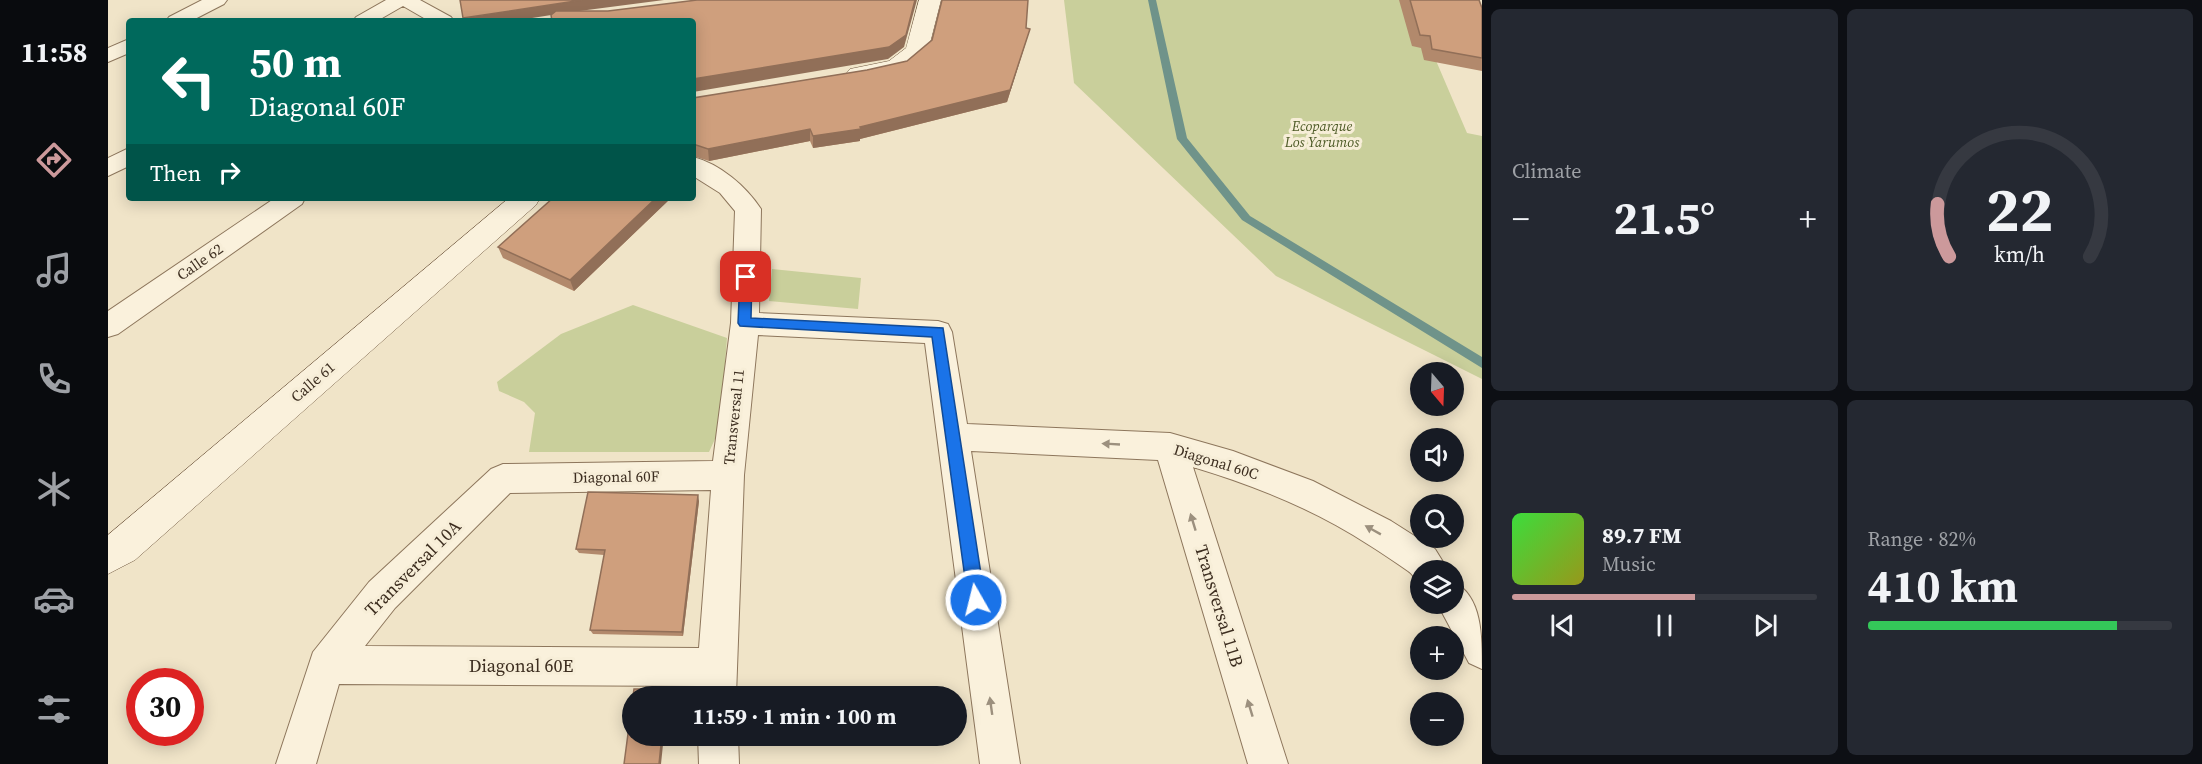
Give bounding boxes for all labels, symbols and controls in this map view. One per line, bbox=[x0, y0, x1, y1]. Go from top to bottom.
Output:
text: 50 m bbox=[249, 33, 342, 91]
text: 11:58 bbox=[21, 34, 87, 71]
icon: left bbox=[150, 42, 228, 120]
text: Diagonal 60F bbox=[249, 88, 405, 125]
park label: Ecoparque Los Yarumos bbox=[1284, 116, 1360, 152]
icon: directions bbox=[33, 139, 75, 181]
icon: right bbox=[213, 156, 246, 189]
text: Climate bbox=[1512, 157, 1581, 185]
text: Then bbox=[150, 158, 201, 188]
text: 22 bbox=[1986, 166, 2054, 252]
text: 21.5° bbox=[1614, 187, 1715, 249]
text: − bbox=[1512, 196, 1530, 241]
text: + bbox=[1799, 196, 1817, 241]
street label: Calle 62 bbox=[172, 238, 227, 285]
text: km/h bbox=[1994, 240, 2045, 269]
icon: music bbox=[33, 249, 75, 291]
pin bbox=[720, 251, 771, 302]
icon: arrive bbox=[729, 260, 762, 293]
street label: Calle 61 bbox=[286, 357, 339, 407]
icon: phone bbox=[33, 358, 75, 400]
north arrow bbox=[1410, 362, 1464, 416]
map controls bbox=[1410, 362, 1464, 746]
street label: Transversal 11 bbox=[718, 368, 749, 466]
button: sound bbox=[1410, 428, 1464, 482]
street label: Diagonal 60C bbox=[1171, 439, 1261, 484]
one-way arrow bbox=[1102, 440, 1121, 449]
street label: Diagonal 60F bbox=[572, 465, 660, 488]
icon: climate bbox=[33, 468, 75, 510]
button: search bbox=[1410, 494, 1464, 548]
one-way arrow bbox=[1188, 513, 1197, 531]
street label: Transversal 10A bbox=[359, 514, 467, 622]
text: 89.7 FM bbox=[1602, 520, 1681, 550]
one-way arrow bbox=[1364, 525, 1381, 535]
text: Range · 82% bbox=[1868, 525, 1976, 553]
street label: Transversal 11B bbox=[1189, 542, 1250, 670]
text: Music bbox=[1602, 550, 1656, 578]
text: 410 km bbox=[1868, 555, 2018, 617]
button: layers bbox=[1410, 560, 1464, 614]
position arrow bbox=[944, 568, 1008, 632]
icon: car bbox=[33, 578, 75, 620]
icon: previous bbox=[1546, 609, 1579, 642]
icon: pause bbox=[1648, 609, 1681, 642]
icon: next bbox=[1749, 609, 1782, 642]
button: + bbox=[1410, 626, 1464, 680]
street label: Diagonal 60E bbox=[469, 653, 573, 678]
speed limit sign: 30 bbox=[126, 668, 204, 746]
icon: filters bbox=[33, 688, 75, 730]
button: − bbox=[1410, 692, 1464, 746]
one-way arrow bbox=[987, 696, 996, 715]
one-way arrow bbox=[1245, 699, 1254, 717]
text: 11:59 · 1 min · 100 m bbox=[693, 701, 896, 731]

